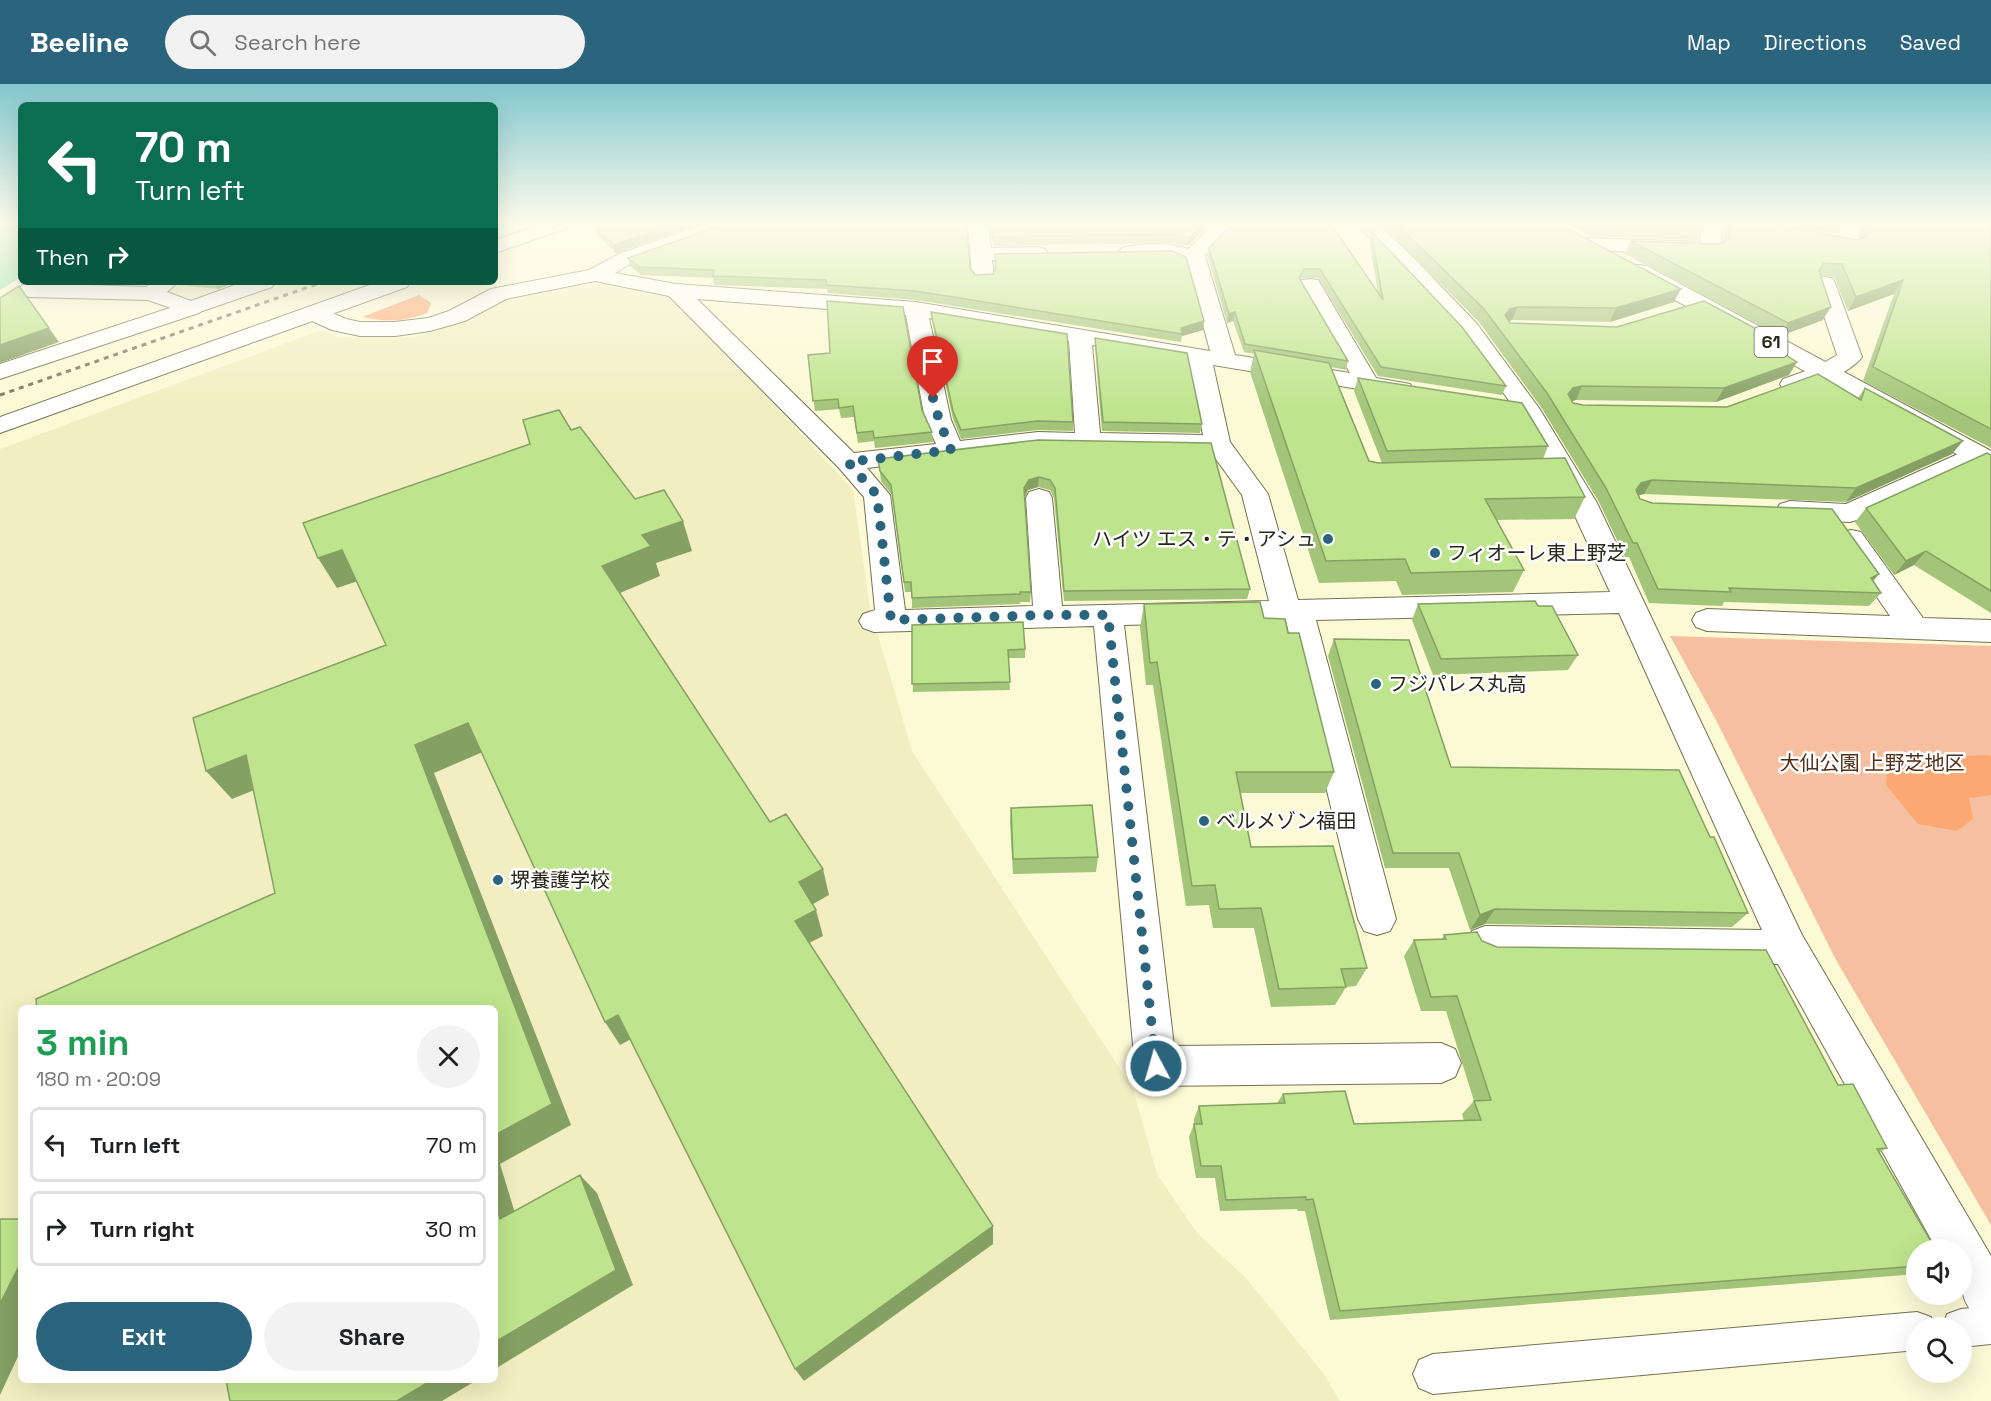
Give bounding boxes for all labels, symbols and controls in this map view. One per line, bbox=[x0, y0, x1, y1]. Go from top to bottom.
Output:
search box bbox=[165, 15, 585, 69]
text: Beeline bbox=[30, 24, 129, 60]
icon: search bbox=[186, 26, 219, 59]
text: Search here bbox=[234, 28, 361, 56]
text: Map bbox=[1687, 29, 1731, 56]
text: Directions bbox=[1764, 29, 1867, 56]
text: Saved bbox=[1900, 29, 1961, 56]
text: 70 m bbox=[135, 121, 232, 174]
icon: left bbox=[36, 126, 114, 204]
text: Turn left bbox=[135, 173, 245, 208]
icon: right bbox=[101, 240, 134, 273]
text: Then bbox=[36, 243, 89, 271]
road number: 61 bbox=[1754, 327, 1788, 357]
pin bbox=[907, 336, 958, 398]
icon: arrive bbox=[916, 345, 949, 378]
place label: ハイツ エス・テ・アシュ bbox=[1092, 526, 1316, 552]
marker: ハイツ エス・テ・アシュ bbox=[1321, 532, 1335, 546]
place label: フィオーレ東上野芝 bbox=[1447, 540, 1627, 566]
marker: フィオーレ東上野芝 bbox=[1428, 546, 1442, 560]
place label: フジパレス丸高 bbox=[1388, 671, 1527, 697]
marker: フジパレス丸高 bbox=[1369, 677, 1383, 691]
park label: 大仙公園 上野芝地区 bbox=[1779, 750, 1965, 776]
place label: ベルメゾン福田 bbox=[1216, 808, 1356, 834]
marker: ベルメゾン福田 bbox=[1197, 814, 1211, 828]
place label: 堺養護学校 bbox=[510, 867, 610, 893]
marker: 堺養護学校 bbox=[491, 873, 505, 887]
text: 3 min bbox=[36, 1020, 130, 1066]
button: close bbox=[417, 1025, 480, 1088]
position arrow bbox=[1124, 1034, 1188, 1098]
text: 180 m · 20:09 bbox=[36, 1066, 161, 1092]
icon: left bbox=[39, 1128, 72, 1161]
text: Turn left bbox=[90, 1131, 180, 1159]
text: 70 m bbox=[426, 1131, 477, 1159]
icon: right bbox=[39, 1212, 72, 1245]
text: Turn right bbox=[90, 1215, 195, 1243]
text: 30 m bbox=[425, 1215, 477, 1243]
map controls bbox=[1906, 1239, 1972, 1383]
button: sound bbox=[1906, 1239, 1972, 1305]
button: Exit bbox=[36, 1302, 252, 1371]
button: Share bbox=[264, 1302, 480, 1371]
button: search bbox=[1906, 1317, 1972, 1383]

